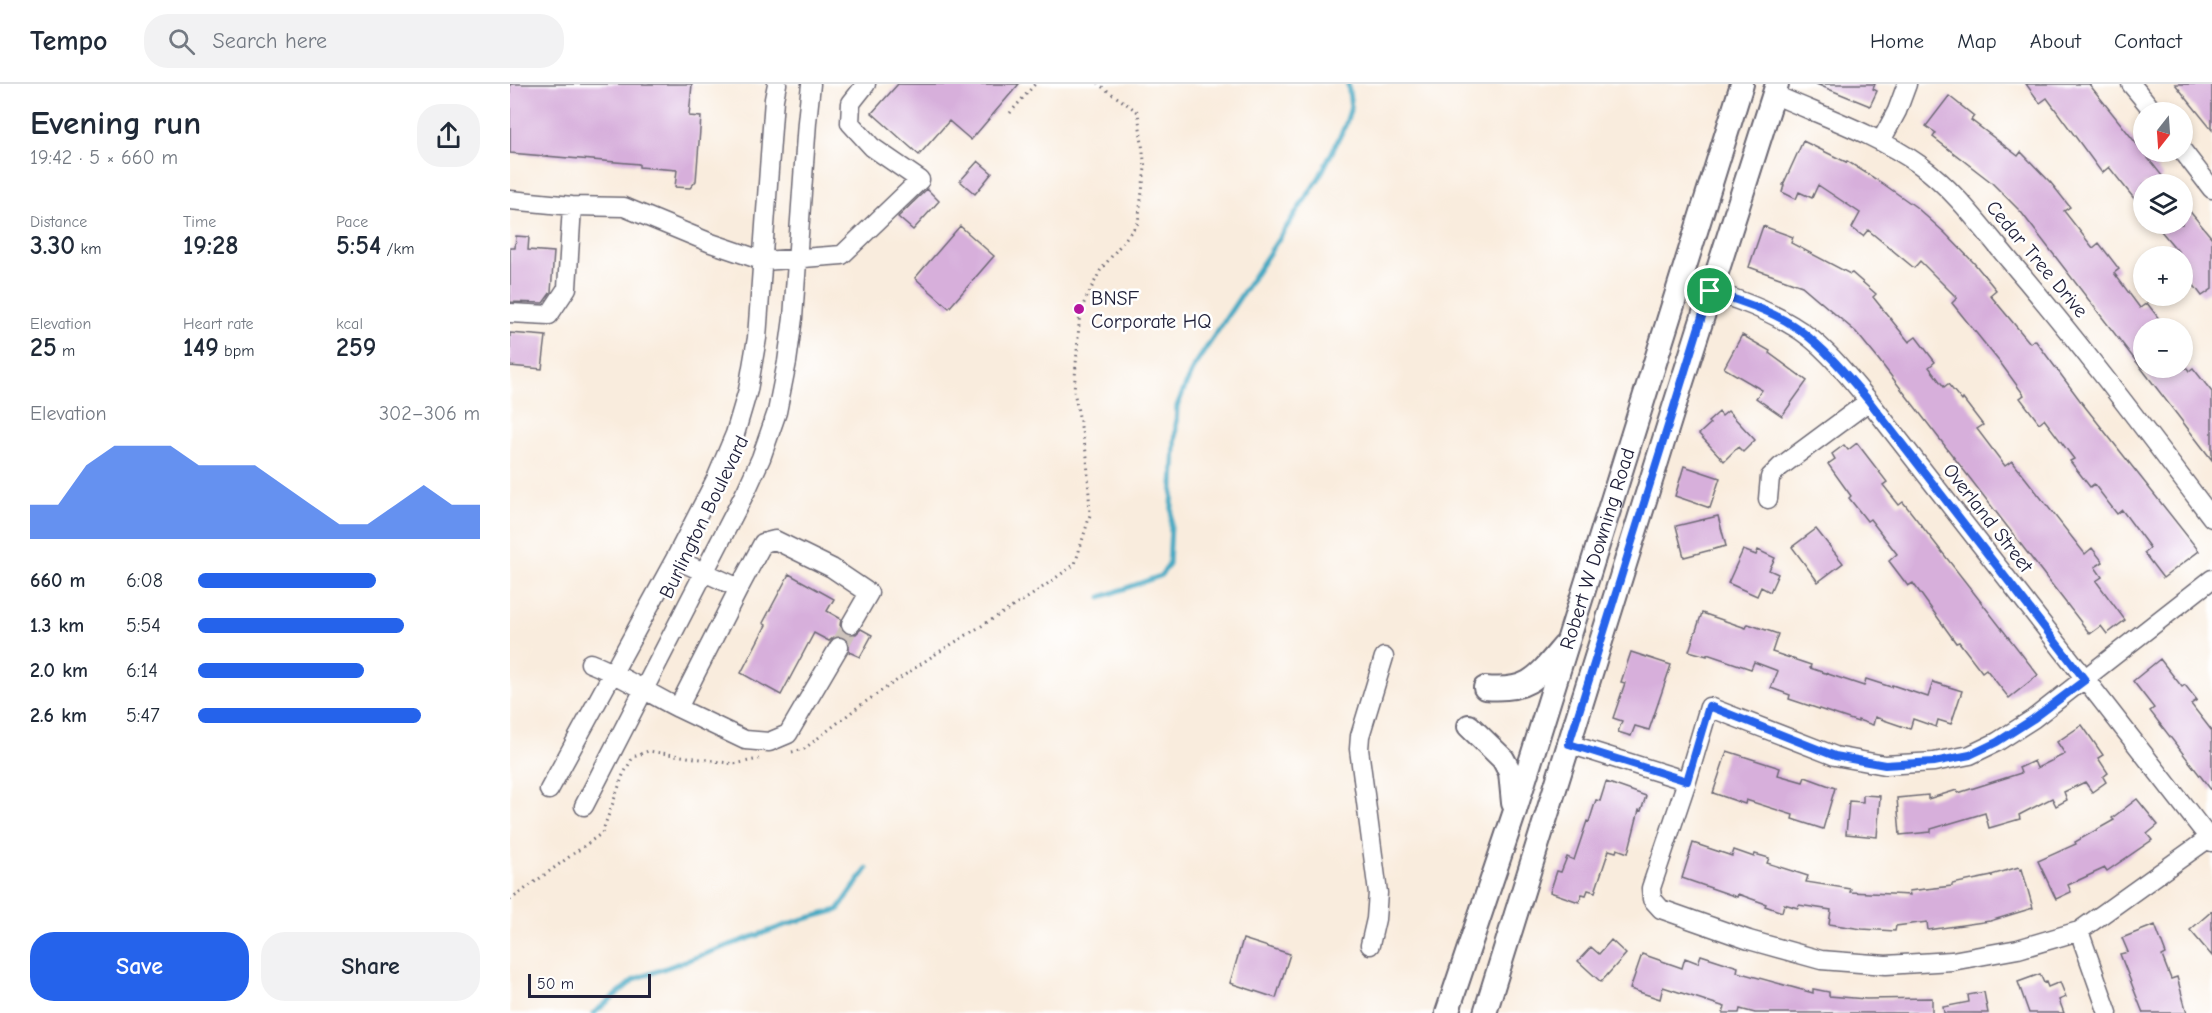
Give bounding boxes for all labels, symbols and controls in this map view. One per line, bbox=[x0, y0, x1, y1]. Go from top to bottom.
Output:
search box bbox=[144, 14, 564, 68]
text: Tempo bbox=[30, 25, 108, 57]
icon: search bbox=[165, 25, 198, 58]
text: Search here bbox=[213, 28, 327, 54]
text: Home bbox=[1870, 29, 1924, 53]
text: Map bbox=[1957, 29, 1997, 53]
text: About bbox=[2030, 29, 2081, 53]
text: Contact bbox=[2114, 29, 2182, 53]
north arrow bbox=[2133, 102, 2193, 162]
map controls bbox=[2133, 102, 2193, 378]
text: Evening run bbox=[30, 104, 201, 142]
button: share bbox=[417, 104, 480, 167]
text: 19:42 · 5 × 660 m bbox=[30, 146, 178, 169]
button: layers bbox=[2133, 174, 2193, 234]
street label: Cedar Tree Drive bbox=[1981, 196, 2093, 322]
text: Distance bbox=[30, 213, 87, 231]
text: Time bbox=[183, 213, 216, 231]
text: Pace bbox=[336, 213, 368, 231]
text: 3.30 bbox=[30, 231, 75, 261]
text: 19:28 bbox=[183, 231, 238, 261]
text: 5:54 bbox=[336, 231, 381, 261]
text: km bbox=[75, 240, 102, 258]
text: /km bbox=[381, 240, 415, 258]
button: + bbox=[2133, 246, 2193, 306]
pin bbox=[1684, 265, 1735, 316]
icon: arrive bbox=[1693, 274, 1726, 307]
place label: BNSF Corporate HQ bbox=[1091, 287, 1211, 333]
marker: BNSF Corporate HQ bbox=[1072, 302, 1086, 316]
text: Elevation bbox=[30, 315, 91, 333]
text: Heart rate bbox=[183, 315, 254, 333]
text: kcal bbox=[336, 315, 363, 333]
button: − bbox=[2133, 318, 2193, 378]
text: 25 bbox=[30, 333, 57, 363]
text: 149 bbox=[183, 333, 219, 363]
text: 259 bbox=[336, 333, 376, 363]
text: m bbox=[57, 342, 75, 360]
text: bpm bbox=[219, 342, 254, 360]
text: Elevation bbox=[30, 402, 107, 425]
text: 302–306 m bbox=[379, 402, 480, 425]
street label: Burlington Boulevard bbox=[655, 432, 753, 602]
street label: Robert W Downing Road bbox=[1555, 445, 1639, 652]
street label: Overland Street bbox=[1938, 459, 2038, 578]
text: 660 m bbox=[30, 569, 85, 592]
text: 6:08 bbox=[126, 569, 163, 592]
text: 1.3 km bbox=[30, 614, 84, 637]
text: 5:54 bbox=[126, 614, 161, 637]
text: 2.0 km bbox=[30, 659, 88, 682]
text: 6:14 bbox=[126, 659, 158, 682]
text: 2.6 km bbox=[30, 704, 87, 727]
text: 5:47 bbox=[126, 704, 160, 727]
button: Save bbox=[30, 932, 249, 1001]
button: Share bbox=[261, 932, 480, 1001]
scale bar bbox=[528, 971, 651, 998]
text: 50 m bbox=[537, 975, 574, 993]

